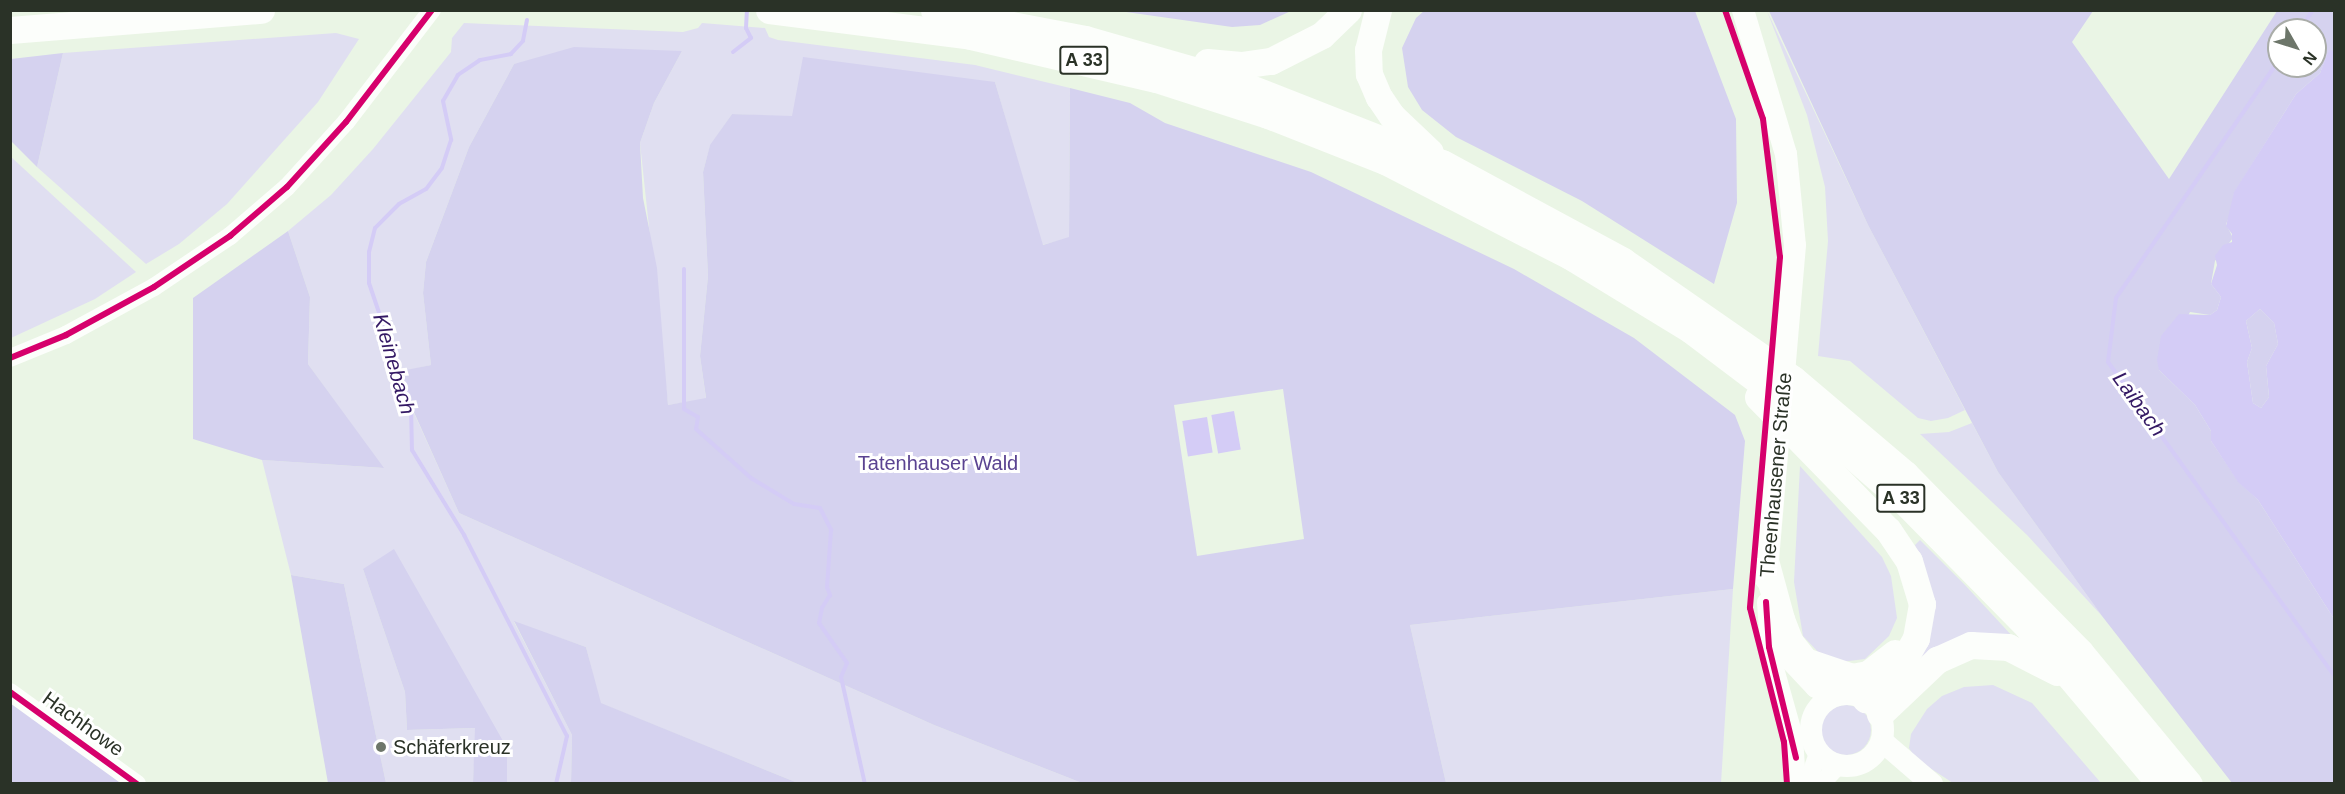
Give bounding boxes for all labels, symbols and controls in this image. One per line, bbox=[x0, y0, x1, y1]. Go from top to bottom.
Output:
north arrow bbox=[2267, 18, 2327, 78]
road number: A 33 bbox=[1058, 45, 1110, 75]
text: N bbox=[2300, 49, 2320, 68]
water label: Kleinebach bbox=[368, 311, 420, 417]
water label: Laibach bbox=[2107, 367, 2171, 441]
street label: Theenhausener Straße bbox=[1755, 372, 1797, 578]
park label: Tatenhauser Wald bbox=[858, 451, 1018, 475]
road number: A 33 bbox=[1876, 483, 1926, 513]
street label: Hachhowe bbox=[38, 687, 128, 761]
place label: Schäferkreuz bbox=[393, 735, 511, 759]
marker: Schäferkreuz bbox=[374, 740, 388, 754]

